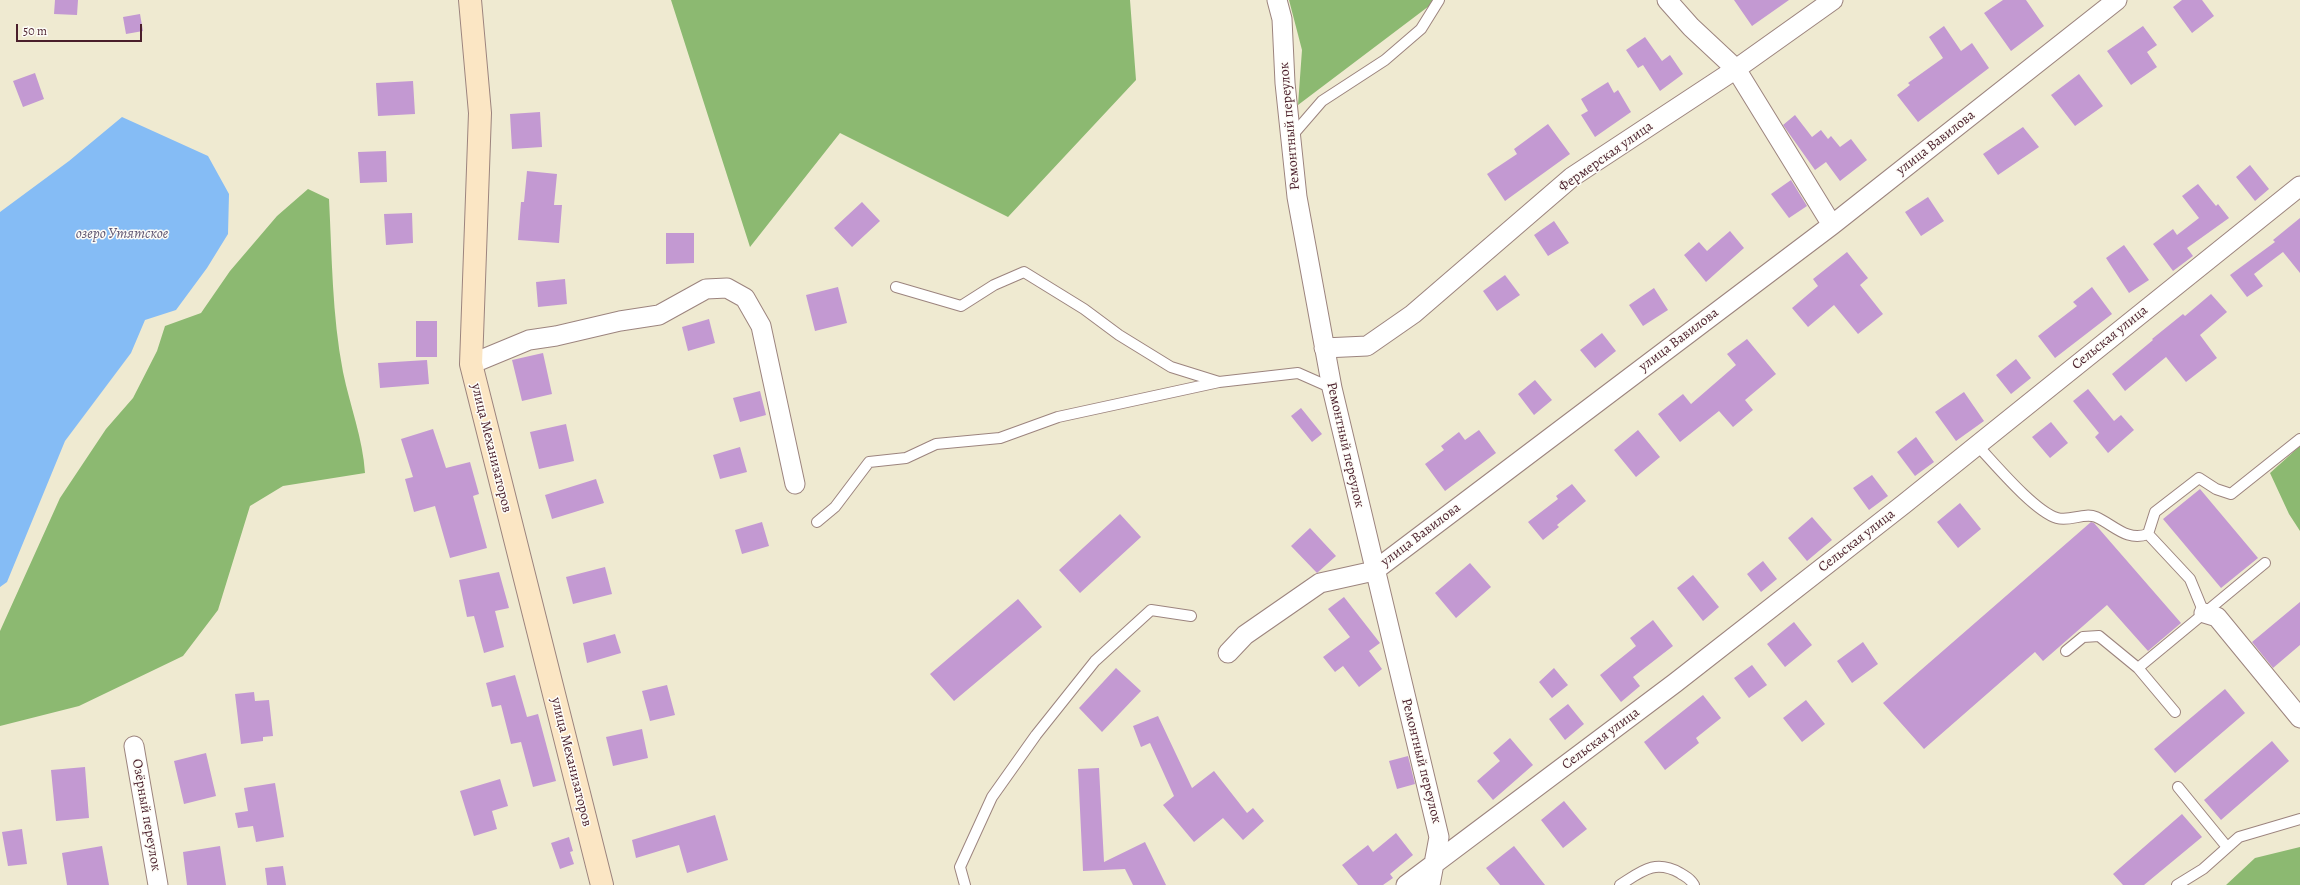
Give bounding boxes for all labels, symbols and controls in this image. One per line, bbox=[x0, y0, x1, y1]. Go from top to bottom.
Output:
scale bar bbox=[18, 16, 144, 42]
text: 50 m bbox=[23, 23, 47, 39]
street label: Ремонтный переулок bbox=[1276, 61, 1304, 191]
street label: улица Вавилова bbox=[1893, 107, 1979, 179]
street label: Фермерская улица bbox=[1556, 118, 1656, 196]
water label: озеро Утятское bbox=[76, 225, 168, 243]
street label: Сельская улица bbox=[2069, 302, 2151, 374]
street label: улица Вавилова bbox=[1636, 305, 1722, 375]
street label: Ремонтный переулок bbox=[1322, 381, 1368, 509]
street label: улица Механизаторов bbox=[467, 382, 515, 514]
street label: улица Вавилова bbox=[1378, 500, 1464, 570]
street label: Сельская улица bbox=[1815, 506, 1899, 576]
street label: улица Механизаторов bbox=[547, 696, 595, 828]
street label: Ремонтный переулок bbox=[1397, 697, 1445, 825]
street label: Сельская улица bbox=[1559, 704, 1643, 774]
street label: Озёрный переулок bbox=[128, 758, 164, 872]

